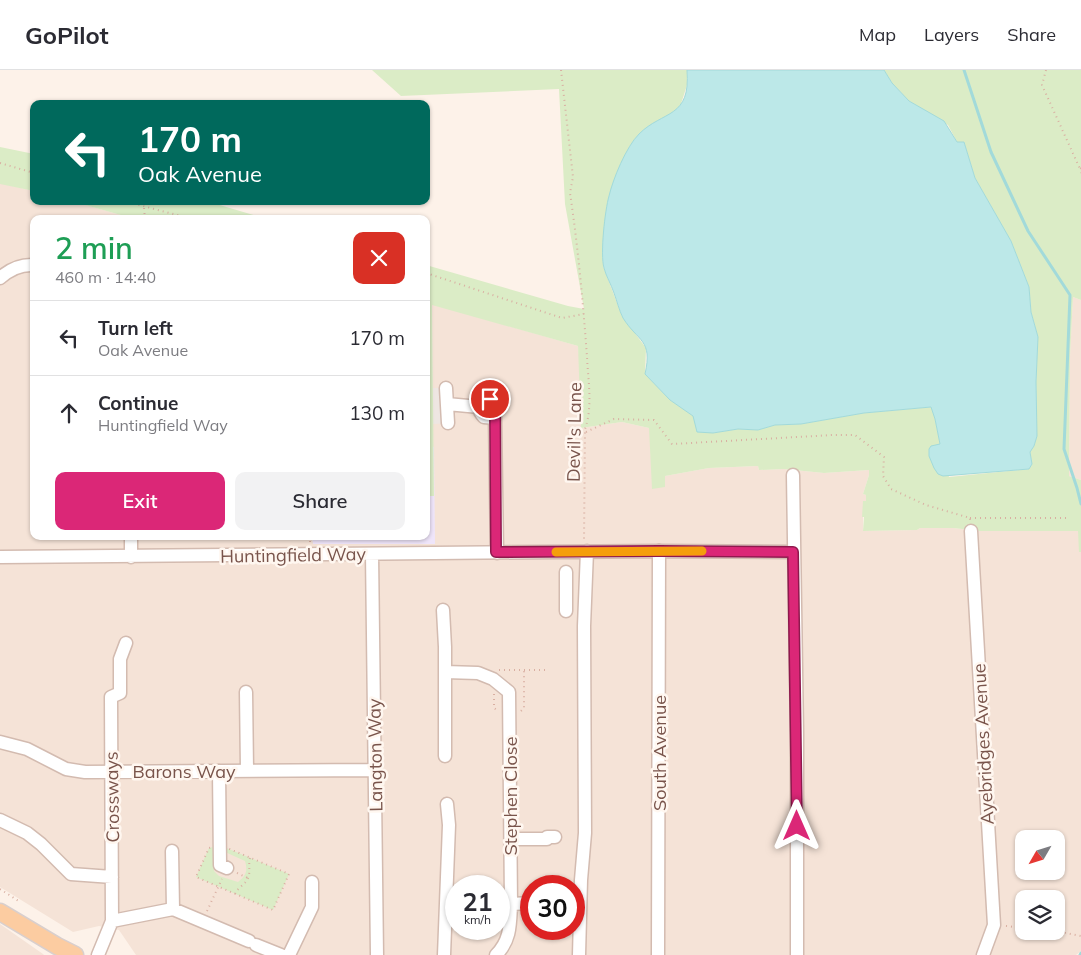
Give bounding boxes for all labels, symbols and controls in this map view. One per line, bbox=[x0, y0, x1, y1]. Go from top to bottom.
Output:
text: GoPilot bbox=[25, 20, 109, 50]
text: Map bbox=[859, 23, 896, 46]
text: Layers bbox=[924, 23, 979, 46]
text: Share bbox=[1007, 23, 1056, 46]
text: 170 m bbox=[138, 117, 242, 161]
icon: left bbox=[55, 120, 120, 185]
text: Oak Avenue bbox=[138, 160, 262, 188]
text: 2 min bbox=[55, 229, 133, 267]
button: close bbox=[353, 232, 405, 284]
text: 460 m · 14:40 bbox=[55, 267, 156, 287]
text: Turn left bbox=[98, 316, 173, 340]
icon: left bbox=[55, 324, 83, 352]
text: 170 m bbox=[349, 326, 405, 350]
text: Oak Avenue bbox=[98, 340, 188, 360]
pin bbox=[469, 378, 511, 420]
street label: Devil's Lane bbox=[562, 382, 586, 482]
icon: arrive bbox=[476, 385, 504, 413]
text: Continue bbox=[98, 391, 178, 415]
icon: ahead bbox=[55, 399, 83, 427]
text: 130 m bbox=[349, 401, 405, 425]
text: Huntingfield Way bbox=[98, 415, 228, 435]
button: Exit bbox=[55, 472, 225, 530]
button: Share bbox=[235, 472, 405, 530]
street label: Huntingfield Way bbox=[220, 542, 367, 568]
street label: Ayebridges Avenue bbox=[967, 663, 999, 825]
street label: South Avenue bbox=[648, 695, 671, 811]
street label: Langton Way bbox=[363, 698, 387, 812]
street label: Stephen Close bbox=[499, 736, 522, 856]
street label: Crossways bbox=[100, 751, 124, 843]
street label: Barons Way bbox=[132, 760, 236, 783]
position arrow bbox=[770, 799, 822, 851]
north arrow bbox=[1015, 830, 1065, 880]
map controls bbox=[1015, 830, 1065, 940]
speed limit sign: 30 bbox=[520, 875, 585, 940]
text: 21 bbox=[462, 886, 493, 917]
button: layers bbox=[1015, 890, 1065, 940]
text: km/h bbox=[464, 912, 491, 927]

